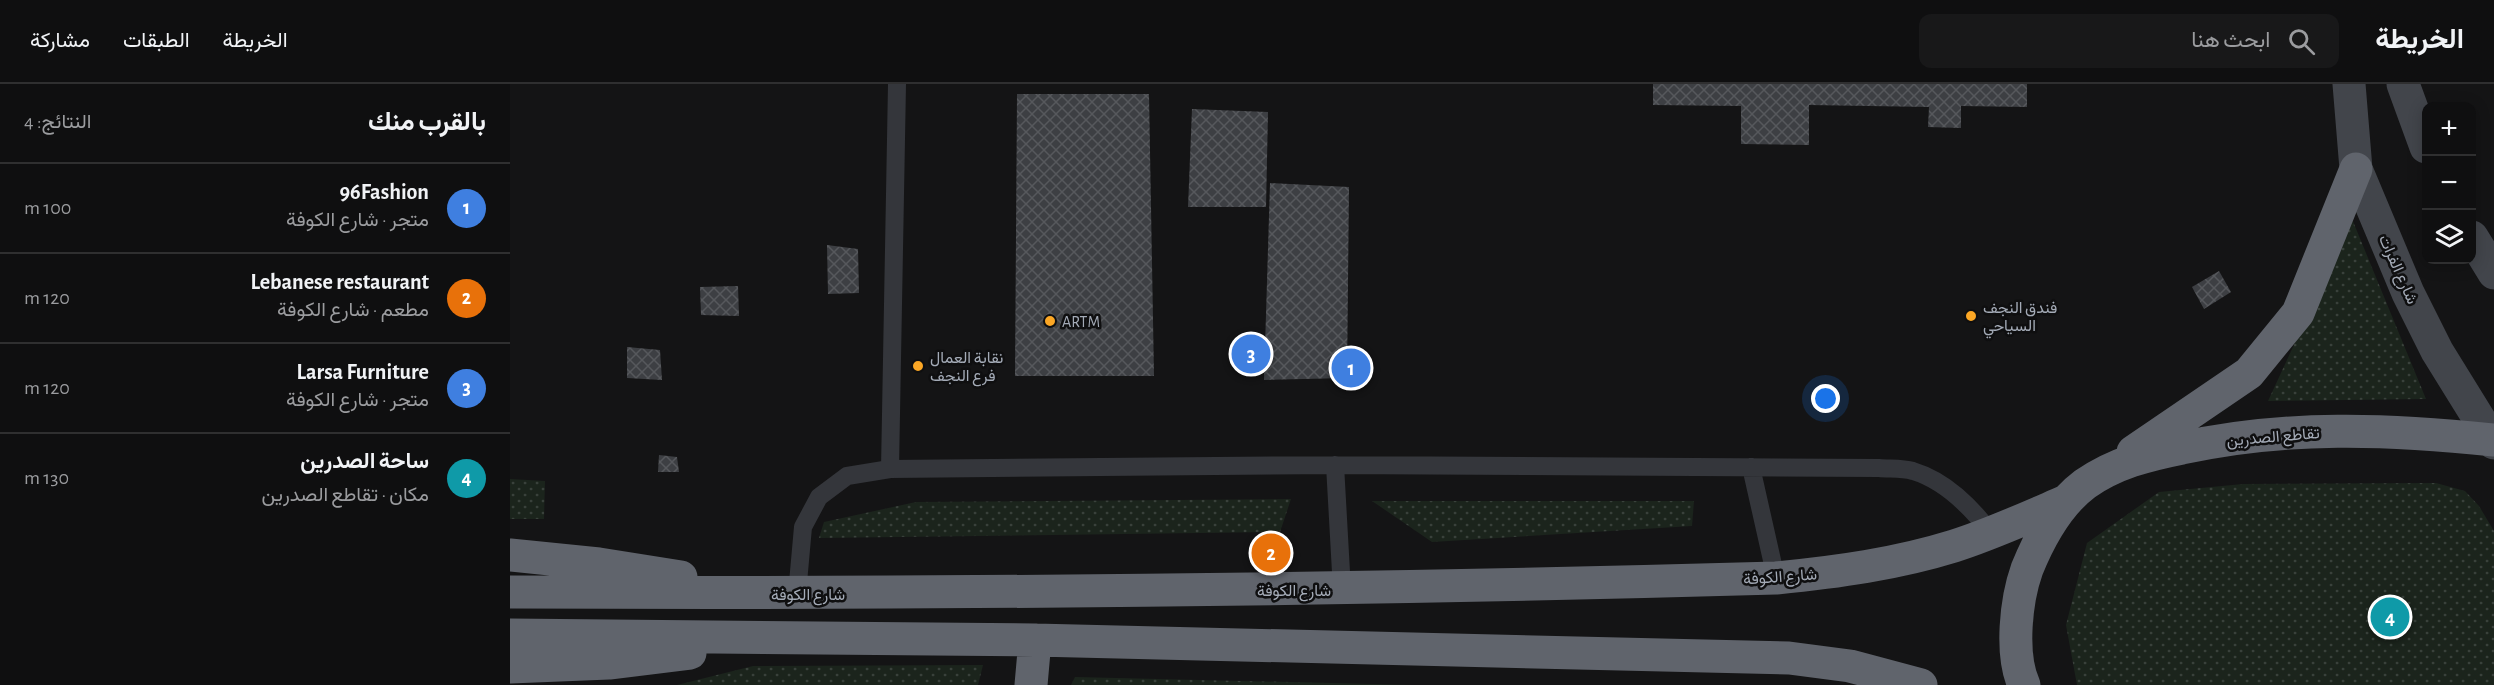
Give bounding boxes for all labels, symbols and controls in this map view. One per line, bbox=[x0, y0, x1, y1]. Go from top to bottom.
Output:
search box bbox=[1919, 14, 2339, 68]
icon: search bbox=[2285, 25, 2318, 58]
text: الخريطة bbox=[2375, 26, 2464, 54]
text: ابحث هنا bbox=[2191, 29, 2270, 51]
text: مشاركة bbox=[30, 30, 90, 51]
text: الطبقات bbox=[123, 30, 190, 51]
text: الخريطة bbox=[223, 30, 288, 51]
map controls bbox=[2422, 102, 2476, 264]
button: + bbox=[2422, 102, 2476, 156]
text: بالقرب منك bbox=[368, 109, 486, 135]
text: النتائج: 4 bbox=[24, 112, 91, 132]
button: − bbox=[2422, 156, 2476, 210]
text: 96Fashion bbox=[339, 181, 429, 203]
text: 100 m bbox=[24, 198, 71, 218]
text: 1 bbox=[463, 198, 470, 218]
text: متجر · شارع الكوفة bbox=[286, 210, 429, 230]
button: layers bbox=[2422, 210, 2476, 264]
street label: شارع الفرات bbox=[2373, 232, 2420, 308]
text: Lebanese restaurant bbox=[250, 271, 429, 293]
text: 120 m bbox=[24, 288, 70, 308]
text: 2 bbox=[462, 288, 471, 308]
text: مطعم · شارع الكوفة bbox=[277, 300, 429, 320]
place label: فندق النجف السياحي bbox=[1983, 300, 2057, 339]
marker: فندق النجف السياحي bbox=[1964, 309, 1978, 323]
marker: ARTM bbox=[1043, 314, 1057, 328]
place label: ARTM bbox=[1062, 314, 1100, 330]
pin: 3 bbox=[1232, 332, 1270, 376]
pin: 1 bbox=[1332, 346, 1370, 390]
place label: نقابة العمال فرع النجف bbox=[930, 350, 1003, 387]
marker: نقابة العمال فرع النجف bbox=[911, 359, 925, 373]
text: Larsa Furniture bbox=[297, 361, 429, 383]
text: 120 m bbox=[24, 378, 70, 398]
text: 3 bbox=[462, 378, 471, 398]
your location bbox=[1811, 384, 1840, 413]
text: متجر · شارع الكوفة bbox=[286, 390, 429, 410]
street label: تقاطع الصدرين bbox=[2226, 425, 2320, 452]
text: ساحة الصدرين bbox=[300, 450, 429, 472]
text: 130 m bbox=[24, 468, 69, 488]
text: 4 bbox=[461, 468, 472, 488]
text: مكان · تقاطع الصدرين bbox=[262, 485, 429, 505]
pin: 2 bbox=[1252, 530, 1290, 576]
street label: شارع الكوفة bbox=[1743, 566, 1818, 591]
street label: شارع الكوفة bbox=[1257, 583, 1331, 602]
street label: شارع الكوفة bbox=[771, 587, 845, 606]
pin: 4 bbox=[2370, 594, 2410, 640]

